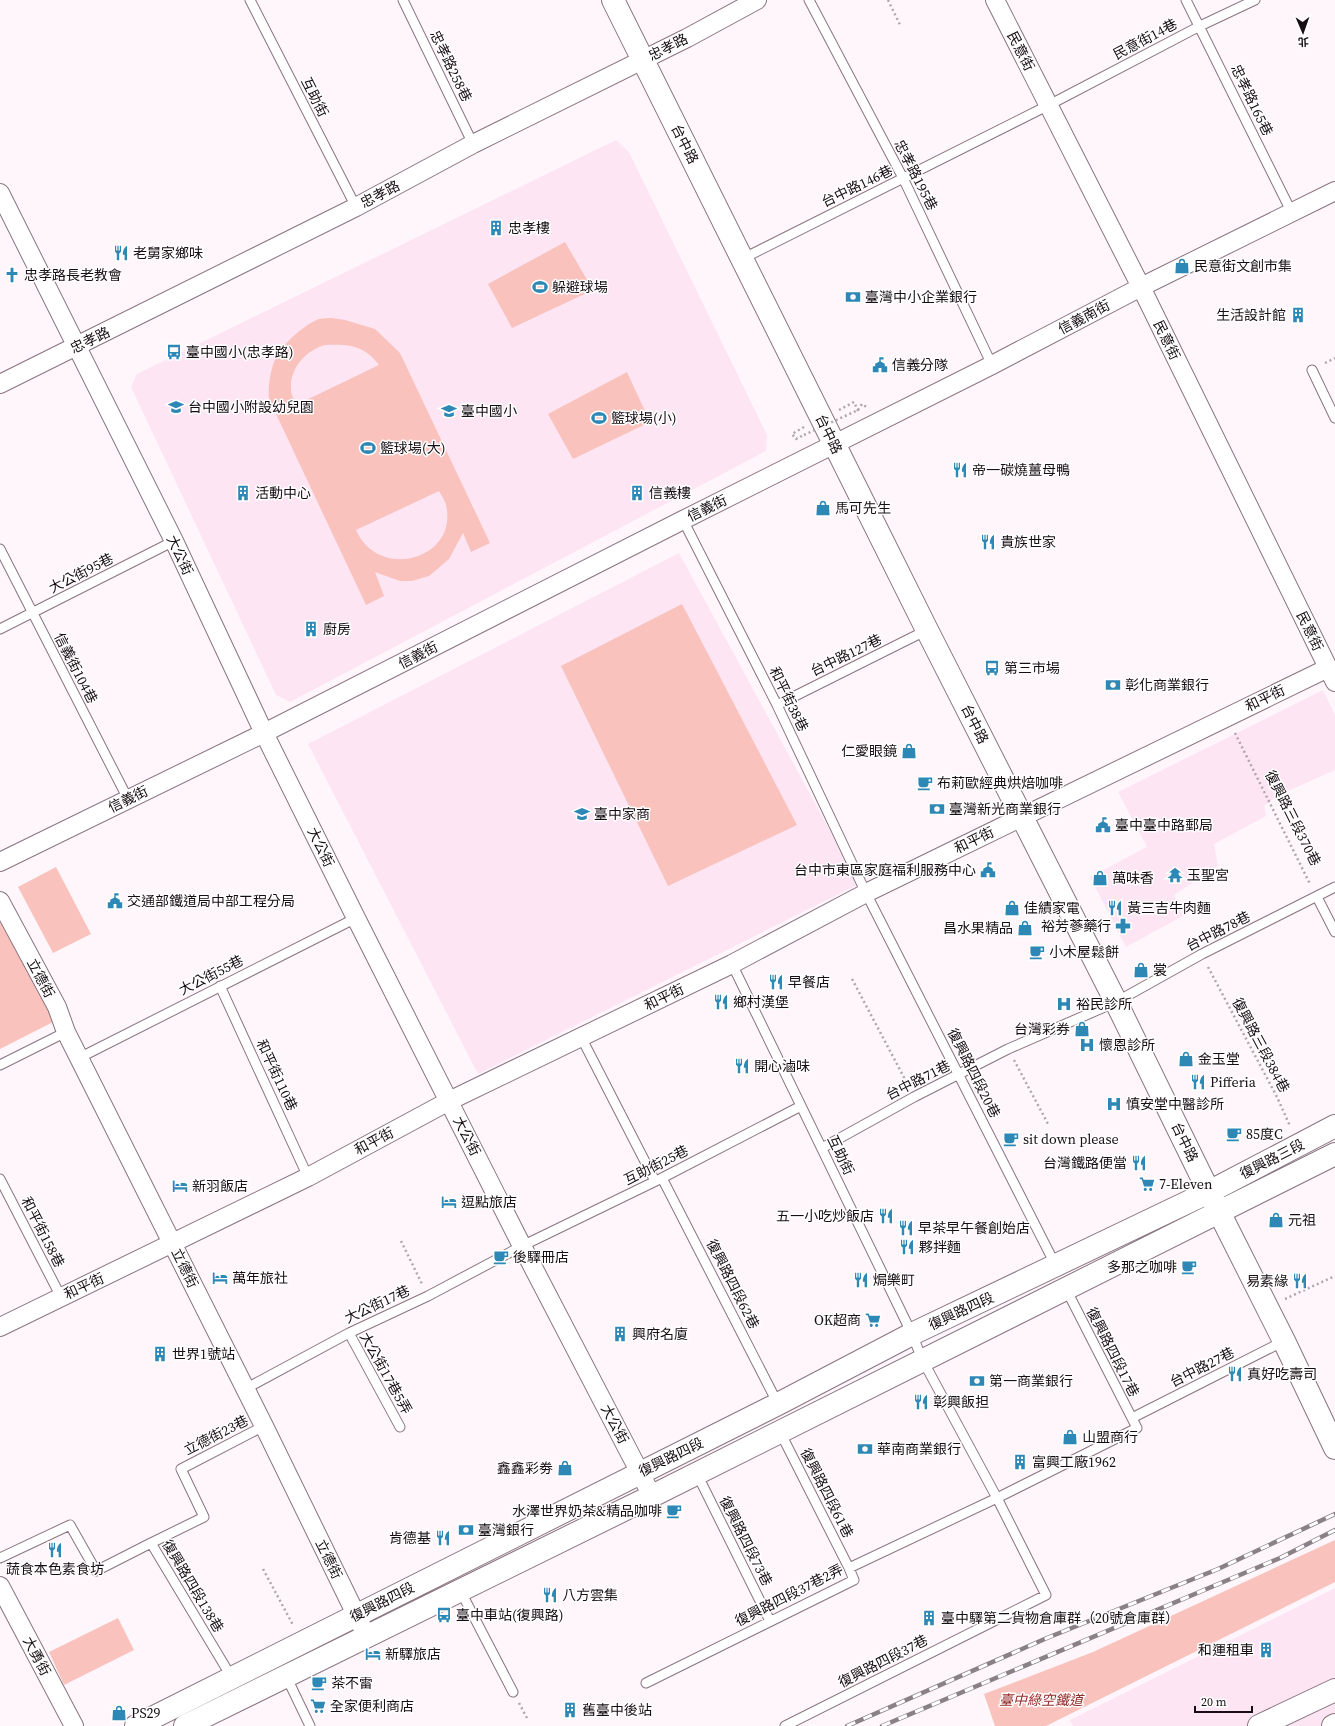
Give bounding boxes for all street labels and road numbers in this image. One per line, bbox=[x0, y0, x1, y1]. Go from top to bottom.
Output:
street label: 民意街14巷 bbox=[1109, 14, 1181, 64]
street label: 忠孝路258巷 bbox=[425, 27, 477, 105]
street label: 民意街 bbox=[1003, 28, 1039, 74]
street label: 忠孝路 bbox=[645, 29, 691, 65]
street label: 忠孝路165巷 bbox=[1226, 61, 1278, 139]
street label: 互助街 bbox=[297, 74, 333, 120]
street label: 台中路 bbox=[667, 121, 703, 167]
street label: 忠孝路195巷 bbox=[890, 136, 942, 214]
street label: 台中路146巷 bbox=[818, 160, 896, 212]
street label: 忠孝路 bbox=[357, 175, 403, 213]
street label: 信義南街 bbox=[1055, 295, 1113, 339]
street label: 民意街 bbox=[1149, 317, 1185, 363]
street label: 忠孝路 bbox=[67, 322, 113, 358]
street label: 台中路 bbox=[811, 411, 847, 457]
street label: 信義街 bbox=[684, 490, 730, 526]
street label: 大公街 bbox=[162, 532, 198, 578]
street label: 大公街95巷 bbox=[45, 548, 117, 598]
street label: 民意街 bbox=[1292, 608, 1328, 654]
street label: 信義街104巷 bbox=[50, 629, 102, 707]
street label: 台中路127巷 bbox=[807, 629, 885, 681]
street label: 信義街 bbox=[395, 637, 441, 673]
street label: 和平街38巷 bbox=[765, 663, 813, 735]
street label: 和平街 bbox=[1242, 680, 1288, 716]
street label: 台中路 bbox=[957, 701, 993, 747]
street label: 復興路三段370巷 bbox=[1260, 767, 1326, 869]
street label: 信義街 bbox=[105, 781, 151, 817]
street label: 和平街 bbox=[951, 822, 997, 858]
street label: 大公街 bbox=[303, 824, 339, 870]
street label: 台中路78巷 bbox=[1182, 906, 1254, 956]
street label: 大公街55巷 bbox=[175, 950, 247, 1000]
street label: 立德街 bbox=[22, 955, 60, 1001]
street label: 和平街 bbox=[641, 979, 687, 1015]
street label: 復興路三段384巷 bbox=[1228, 994, 1294, 1096]
street label: 復興路四段20巷 bbox=[943, 1025, 1005, 1121]
street label: 和平街110巷 bbox=[252, 1036, 302, 1114]
street label: 台中路71巷 bbox=[882, 1055, 954, 1105]
street label: 大公街 bbox=[449, 1113, 485, 1159]
street label: 台中路 bbox=[1167, 1119, 1203, 1165]
street label: 和平街 bbox=[351, 1122, 397, 1160]
street label: 互助街 bbox=[823, 1132, 859, 1178]
street label: 復興路三段 bbox=[1236, 1134, 1308, 1184]
street label: 互助街25巷 bbox=[620, 1140, 692, 1190]
street label: 和平街158巷 bbox=[17, 1193, 69, 1271]
street label: 復興路四段62巷 bbox=[702, 1236, 764, 1332]
street label: 立德街 bbox=[167, 1245, 203, 1291]
street label: 和平街 bbox=[61, 1268, 107, 1304]
street label: 大公街17巷 bbox=[341, 1280, 413, 1328]
street label: 復興路四段 bbox=[925, 1287, 997, 1335]
street label: 復興路四段17巷 bbox=[1082, 1304, 1144, 1400]
street label: 大公街17巷5弄 bbox=[355, 1328, 417, 1418]
street label: 台中路27巷 bbox=[1166, 1342, 1238, 1392]
street label: 大公街 bbox=[596, 1401, 634, 1447]
street label: 立德街23巷 bbox=[180, 1410, 252, 1460]
street label: 復興路四段 bbox=[635, 1433, 707, 1481]
street label: 復興路四段61巷 bbox=[796, 1445, 858, 1541]
street label: 復興路四段73巷 bbox=[715, 1493, 777, 1589]
street label: 復興路四段138巷 bbox=[157, 1536, 229, 1636]
street label: 立德街 bbox=[311, 1536, 347, 1582]
street label: 復興路四段37巷2弄 bbox=[731, 1559, 847, 1631]
street label: 復興路四段 bbox=[346, 1577, 418, 1627]
street label: 復興路四段37巷 bbox=[835, 1630, 931, 1692]
street label: 大勇街 bbox=[18, 1633, 56, 1679]

